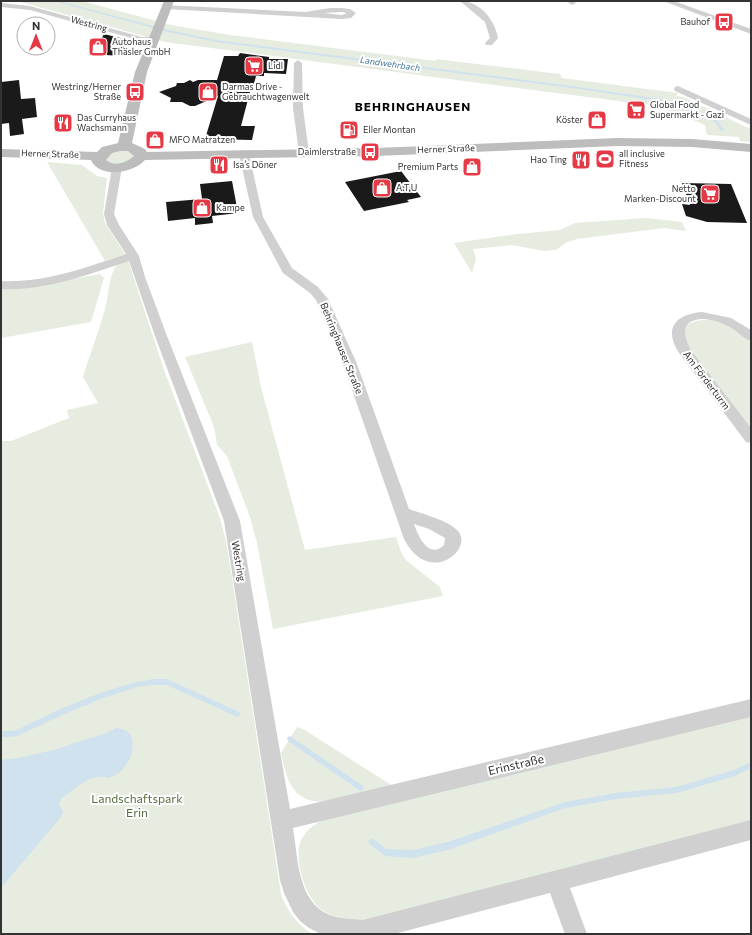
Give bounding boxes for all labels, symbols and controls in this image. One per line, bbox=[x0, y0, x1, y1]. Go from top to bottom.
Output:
bus stop icon: Bauhof bbox=[713, 11, 735, 33]
street label: Westring bbox=[70, 13, 109, 34]
north arrow bbox=[16, 16, 56, 56]
place label: Bauhof bbox=[680, 16, 710, 27]
text: N bbox=[32, 19, 40, 32]
shop icon: Autohaus Thäsler GmbH bbox=[87, 36, 109, 58]
place label: Autohaus Thäsler GmbH bbox=[112, 36, 171, 57]
water label: Landwehrbach bbox=[359, 54, 421, 73]
supermarket icon: Lidl bbox=[243, 55, 265, 77]
place label: Lidl bbox=[268, 60, 283, 71]
place label: Westring/Herner Straße bbox=[51, 81, 121, 102]
bus stop icon: Westring/Herner Straße bbox=[124, 81, 146, 103]
shop icon: Darmas Drive - Gebrauchtwagenwelt bbox=[197, 81, 219, 103]
place label: Darmas Drive - Gebrauchtwagenwelt bbox=[222, 81, 310, 102]
district label: BEHRINGHAUSEN bbox=[355, 99, 471, 113]
supermarket icon: Global Food Supermarkt - Gazi bbox=[625, 99, 647, 121]
place label: Global Food Supermarkt - Gazi bbox=[650, 99, 724, 120]
shop icon: Köster bbox=[586, 109, 608, 131]
restaurant icon: Das Curryhaus Wachsmann bbox=[52, 112, 74, 134]
place label: Das Curryhaus Wachsmann bbox=[77, 112, 136, 133]
place label: Köster bbox=[556, 114, 583, 125]
fuel station icon: Eller Montan bbox=[338, 119, 360, 141]
place label: Eller Montan bbox=[363, 124, 416, 135]
shop icon: MFO Matratzen bbox=[144, 129, 166, 151]
place label: MFO Matratzen bbox=[169, 134, 235, 145]
bus stop icon: Daimlerstraße bbox=[359, 141, 381, 163]
street label: Herner Straße bbox=[417, 142, 475, 155]
place label: Daimlerstraße bbox=[298, 146, 356, 157]
street label: Herner Straße bbox=[21, 147, 79, 160]
sports icon: all inclusive Fitness bbox=[594, 148, 616, 170]
place label: all inclusive Fitness bbox=[619, 148, 665, 169]
restaurant icon: Hao Ting bbox=[570, 149, 592, 171]
restaurant icon: Isa’s Döner bbox=[208, 154, 230, 176]
place label: Hao Ting bbox=[530, 154, 567, 165]
shop icon: Premium Parts bbox=[461, 156, 483, 178]
place label: Isa’s Döner bbox=[233, 159, 278, 170]
place label: Premium Parts bbox=[398, 161, 458, 172]
shop icon: A.T.U bbox=[371, 177, 393, 199]
place label: A.T.U bbox=[396, 182, 417, 193]
place label: Netto Marken-Discount bbox=[624, 183, 696, 204]
supermarket icon: Netto Marken-Discount bbox=[699, 183, 721, 205]
shop icon: Kampe bbox=[191, 197, 213, 219]
place label: Kampe bbox=[216, 202, 245, 213]
street label: Behringhauser Straße bbox=[318, 300, 366, 396]
street label: Am Förderturm bbox=[681, 348, 733, 412]
street label: Westring bbox=[230, 540, 249, 583]
street label: Erinstraße bbox=[487, 751, 545, 777]
park label: Landschaftspark Erin bbox=[91, 791, 183, 819]

